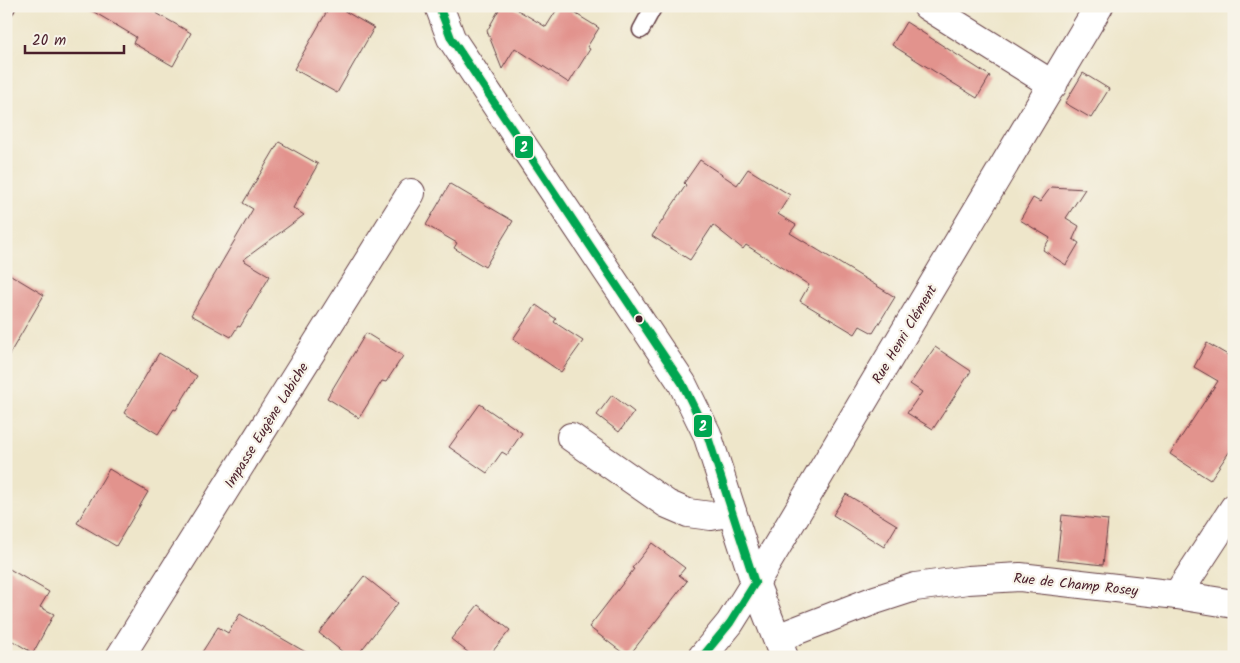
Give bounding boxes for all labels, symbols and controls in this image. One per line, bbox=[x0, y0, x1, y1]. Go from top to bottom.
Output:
scale bar bbox=[25, 22, 124, 54]
text: 20 m bbox=[32, 29, 66, 53]
line badge: 2 bbox=[514, 135, 534, 159]
text: 2 bbox=[520, 137, 528, 159]
street label: Rue Henri Clément bbox=[867, 280, 943, 388]
unlabelled marker bbox=[634, 314, 644, 324]
street label: Impasse Eugène Labiche bbox=[219, 358, 315, 493]
line badge: 2 bbox=[693, 414, 713, 438]
text: 2 bbox=[699, 416, 707, 438]
street label: Rue de Champ Rosey bbox=[1013, 568, 1140, 603]

